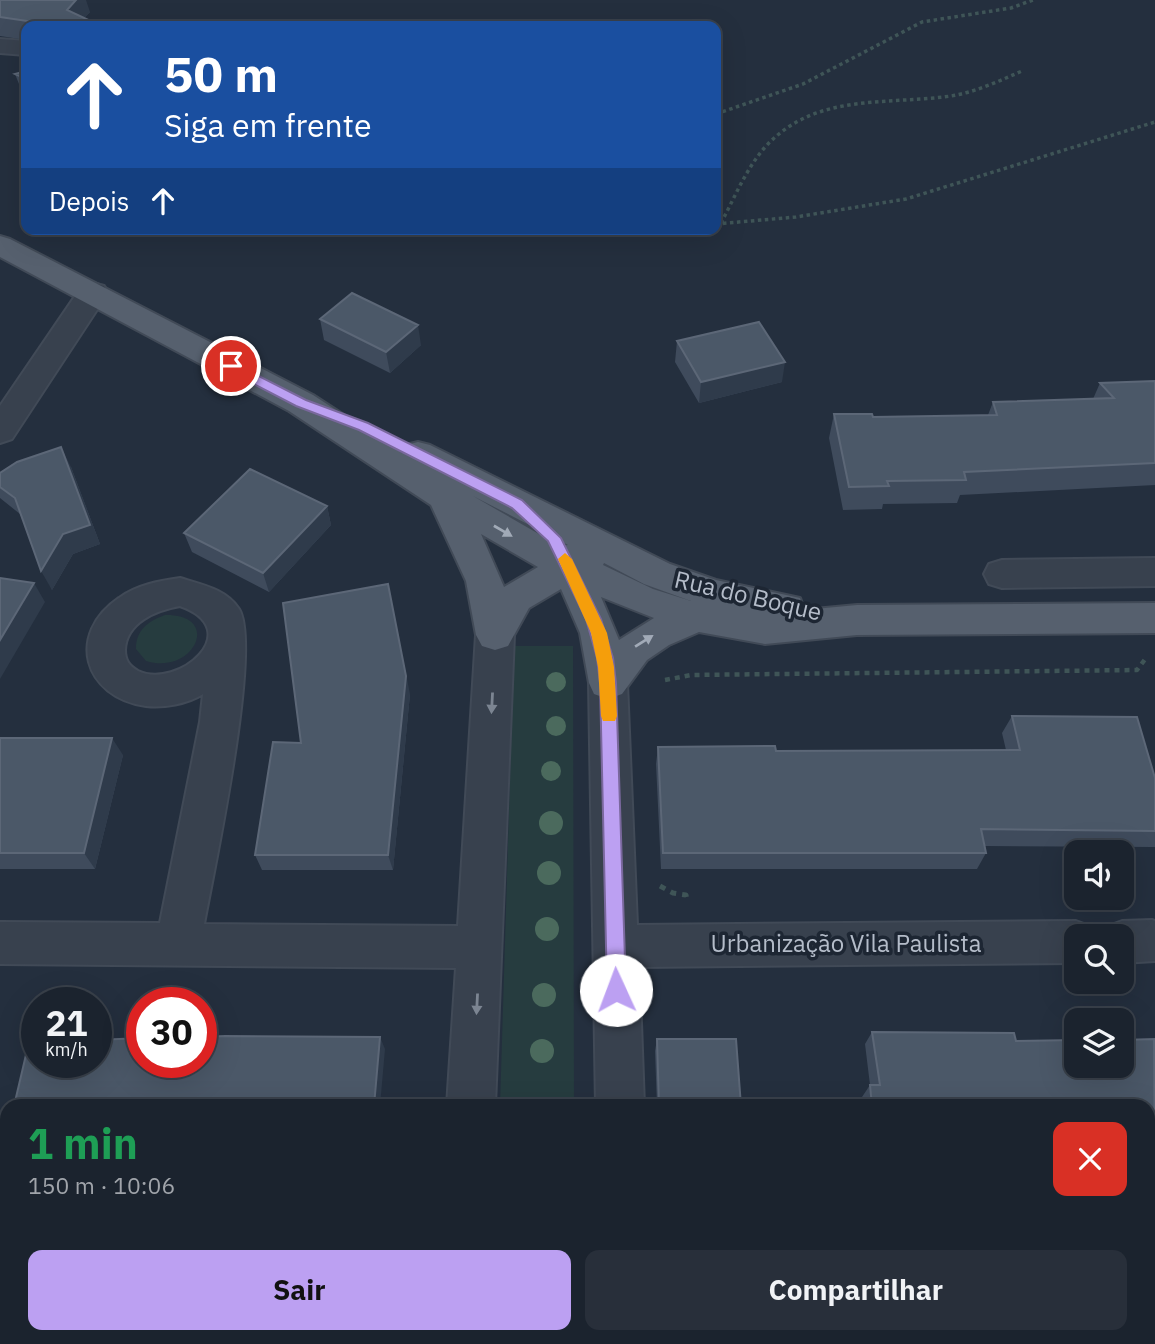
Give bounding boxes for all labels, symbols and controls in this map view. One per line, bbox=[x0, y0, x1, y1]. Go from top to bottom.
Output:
text: 50 m bbox=[164, 42, 278, 105]
icon: ahead bbox=[49, 49, 140, 140]
text: Siga em frente bbox=[164, 104, 371, 146]
icon: ahead bbox=[144, 182, 182, 220]
text: Depois bbox=[49, 184, 130, 218]
pin bbox=[201, 336, 261, 396]
icon: arrive bbox=[212, 347, 250, 385]
one-way arrow bbox=[494, 525, 513, 537]
street label: Rua do Boque bbox=[671, 563, 825, 628]
one-way arrow bbox=[634, 635, 654, 648]
one-way arrow bbox=[486, 692, 497, 714]
map controls bbox=[1064, 840, 1134, 1078]
button: sound bbox=[1064, 840, 1134, 910]
button: search bbox=[1064, 924, 1134, 994]
street label: Urbanização Vila Paulista bbox=[710, 927, 982, 959]
position arrow bbox=[579, 953, 653, 1027]
speed limit sign: 30 bbox=[126, 987, 217, 1078]
one-way arrow bbox=[471, 993, 482, 1015]
text: 21 bbox=[45, 1000, 88, 1046]
button: layers bbox=[1064, 1008, 1134, 1078]
text: km/h bbox=[45, 1038, 88, 1061]
text: 1 min bbox=[28, 1116, 138, 1171]
button: close bbox=[1053, 1122, 1127, 1196]
text: 150 m · 10:06 bbox=[28, 1170, 175, 1200]
button: Sair bbox=[28, 1250, 571, 1330]
button: Compartilhar bbox=[585, 1250, 1127, 1330]

